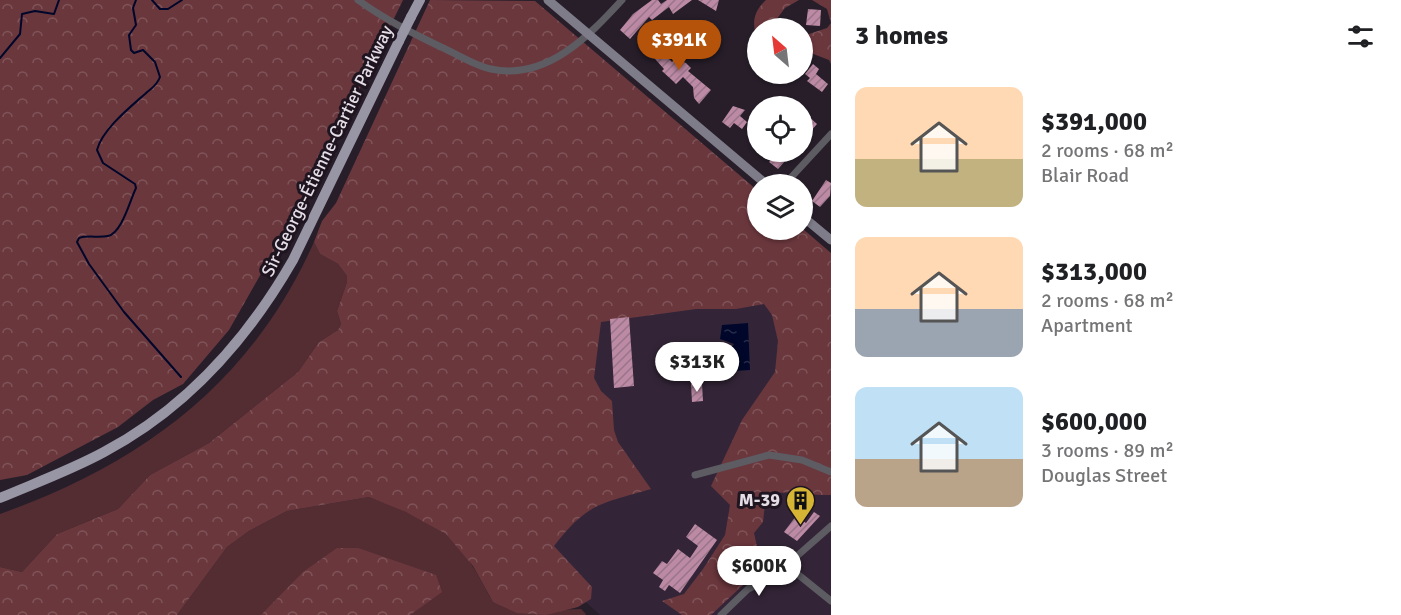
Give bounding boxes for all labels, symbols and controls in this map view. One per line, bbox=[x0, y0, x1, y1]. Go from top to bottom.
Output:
north arrow bbox=[747, 18, 813, 84]
map controls bbox=[747, 18, 813, 240]
pin: $391K bbox=[637, 20, 721, 71]
text: 3 homes bbox=[855, 20, 948, 52]
icon: filters bbox=[1344, 20, 1377, 53]
street label: Sir-George-Étienne-Cartier Parkway bbox=[256, 21, 398, 280]
text: $391K bbox=[651, 27, 707, 52]
button: locate bbox=[747, 96, 813, 162]
text: $391,000 bbox=[1041, 106, 1147, 138]
icon: home bbox=[903, 111, 975, 183]
text: 2 rooms · 68 m² bbox=[1041, 138, 1174, 163]
text: Blair Road bbox=[1041, 163, 1129, 188]
button: layers bbox=[747, 174, 813, 240]
text: $313,000 bbox=[1041, 256, 1147, 288]
icon: home bbox=[903, 261, 975, 333]
text: 2 rooms · 68 m² bbox=[1041, 288, 1174, 313]
text: Apartment bbox=[1041, 313, 1133, 338]
pin: $313K bbox=[655, 342, 739, 393]
text: $313K bbox=[669, 349, 725, 374]
text: $600,000 bbox=[1041, 406, 1147, 438]
icon: home bbox=[903, 411, 975, 483]
text: 3 rooms · 89 m² bbox=[1041, 438, 1174, 463]
text: Douglas Street bbox=[1041, 463, 1167, 488]
building icon: M-39 bbox=[785, 484, 817, 526]
place label: M-39 bbox=[739, 489, 780, 511]
pin: $600K bbox=[717, 546, 801, 597]
text: $600K bbox=[731, 553, 787, 578]

